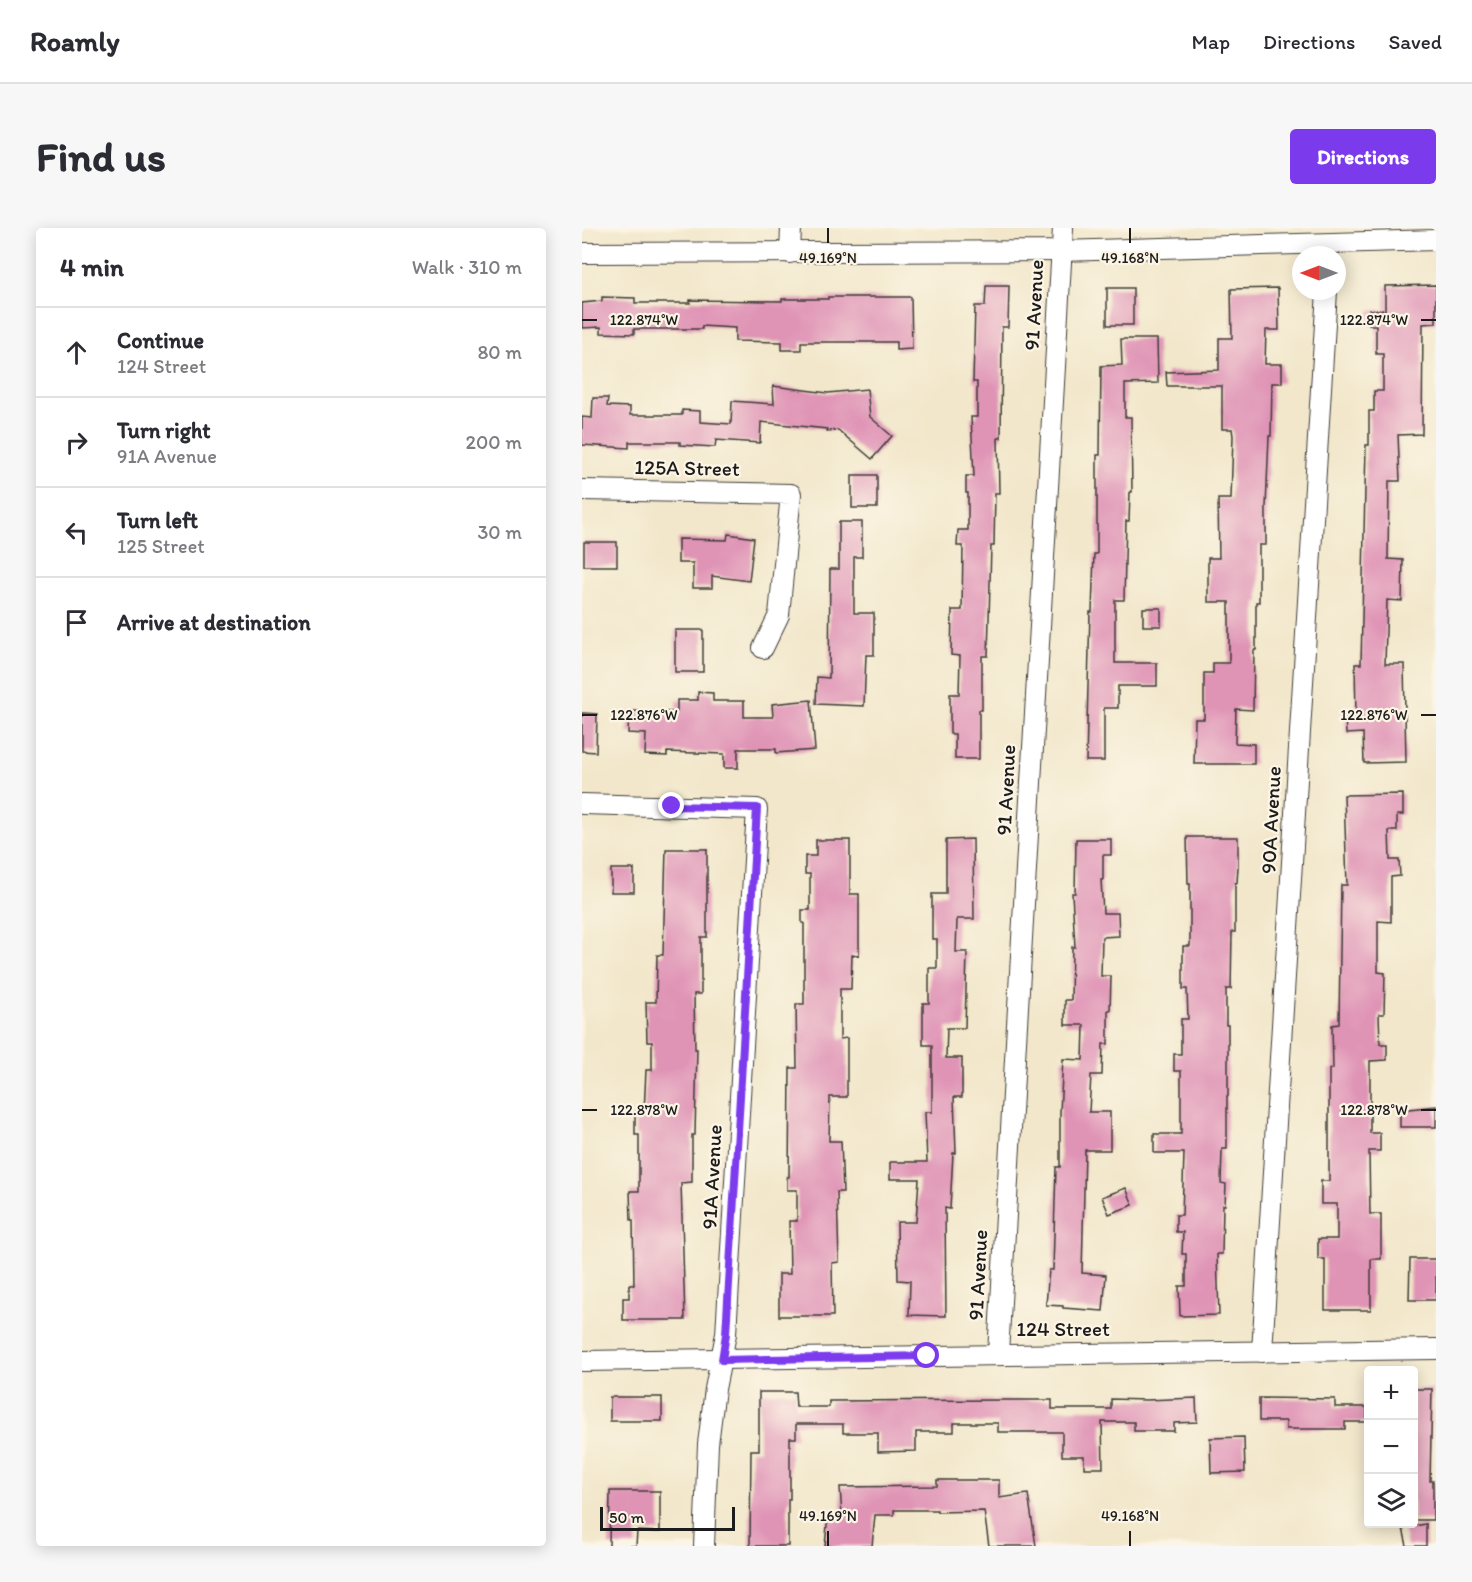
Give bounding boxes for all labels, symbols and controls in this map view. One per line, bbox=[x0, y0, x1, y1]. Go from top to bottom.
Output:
text: Roamly bbox=[30, 24, 120, 58]
text: Map bbox=[1192, 29, 1230, 54]
text: Directions bbox=[1263, 29, 1355, 54]
text: Saved bbox=[1388, 29, 1442, 54]
button: Directions bbox=[1290, 129, 1436, 184]
text: Find us bbox=[36, 131, 166, 182]
north arrow bbox=[1292, 246, 1346, 300]
text: 49.169°N bbox=[799, 249, 857, 267]
text: 49.168°N bbox=[1101, 249, 1159, 267]
text: 4 min bbox=[60, 251, 124, 283]
text: Walk · 310 m bbox=[412, 255, 522, 279]
street label: 91 Avenue bbox=[1019, 259, 1048, 351]
text: 122.874°W bbox=[610, 311, 678, 329]
text: 122.874°W bbox=[1340, 311, 1408, 329]
text: Continue bbox=[117, 327, 204, 354]
icon: ahead bbox=[60, 336, 93, 369]
text: 80 m bbox=[477, 340, 522, 364]
text: 124 Street bbox=[117, 354, 206, 378]
text: Turn right bbox=[117, 417, 211, 444]
icon: right bbox=[60, 426, 93, 459]
text: 200 m bbox=[466, 430, 522, 454]
text: 91A Avenue bbox=[117, 444, 217, 468]
street label: 125A Street bbox=[634, 454, 740, 481]
text: Turn left bbox=[117, 507, 198, 534]
icon: left bbox=[60, 516, 93, 549]
text: 30 m bbox=[477, 520, 522, 544]
text: 125 Street bbox=[117, 534, 205, 558]
icon: arrive bbox=[60, 606, 93, 639]
text: Arrive at destination bbox=[117, 609, 311, 636]
text: 122.876°W bbox=[610, 706, 678, 724]
text: 122.876°W bbox=[1340, 706, 1408, 724]
street label: 91 Avenue bbox=[991, 744, 1020, 836]
street label: 90A Avenue bbox=[1255, 765, 1286, 875]
route end bbox=[658, 792, 684, 818]
text: 122.878°W bbox=[610, 1101, 678, 1119]
text: 122.878°W bbox=[1340, 1101, 1408, 1119]
street label: 91A Avenue bbox=[696, 1124, 727, 1230]
street label: 91 Avenue bbox=[963, 1229, 992, 1321]
street label: 124 Street bbox=[1016, 1316, 1110, 1341]
route start bbox=[913, 1342, 939, 1368]
map controls bbox=[1364, 1366, 1418, 1528]
button: + bbox=[1364, 1366, 1418, 1420]
button: − bbox=[1364, 1420, 1418, 1474]
button: layers bbox=[1364, 1474, 1418, 1528]
scale bar bbox=[600, 1504, 735, 1532]
text: 49.169°N bbox=[799, 1507, 857, 1525]
text: 49.168°N bbox=[1101, 1507, 1159, 1525]
text: 50 m bbox=[609, 1508, 644, 1527]

